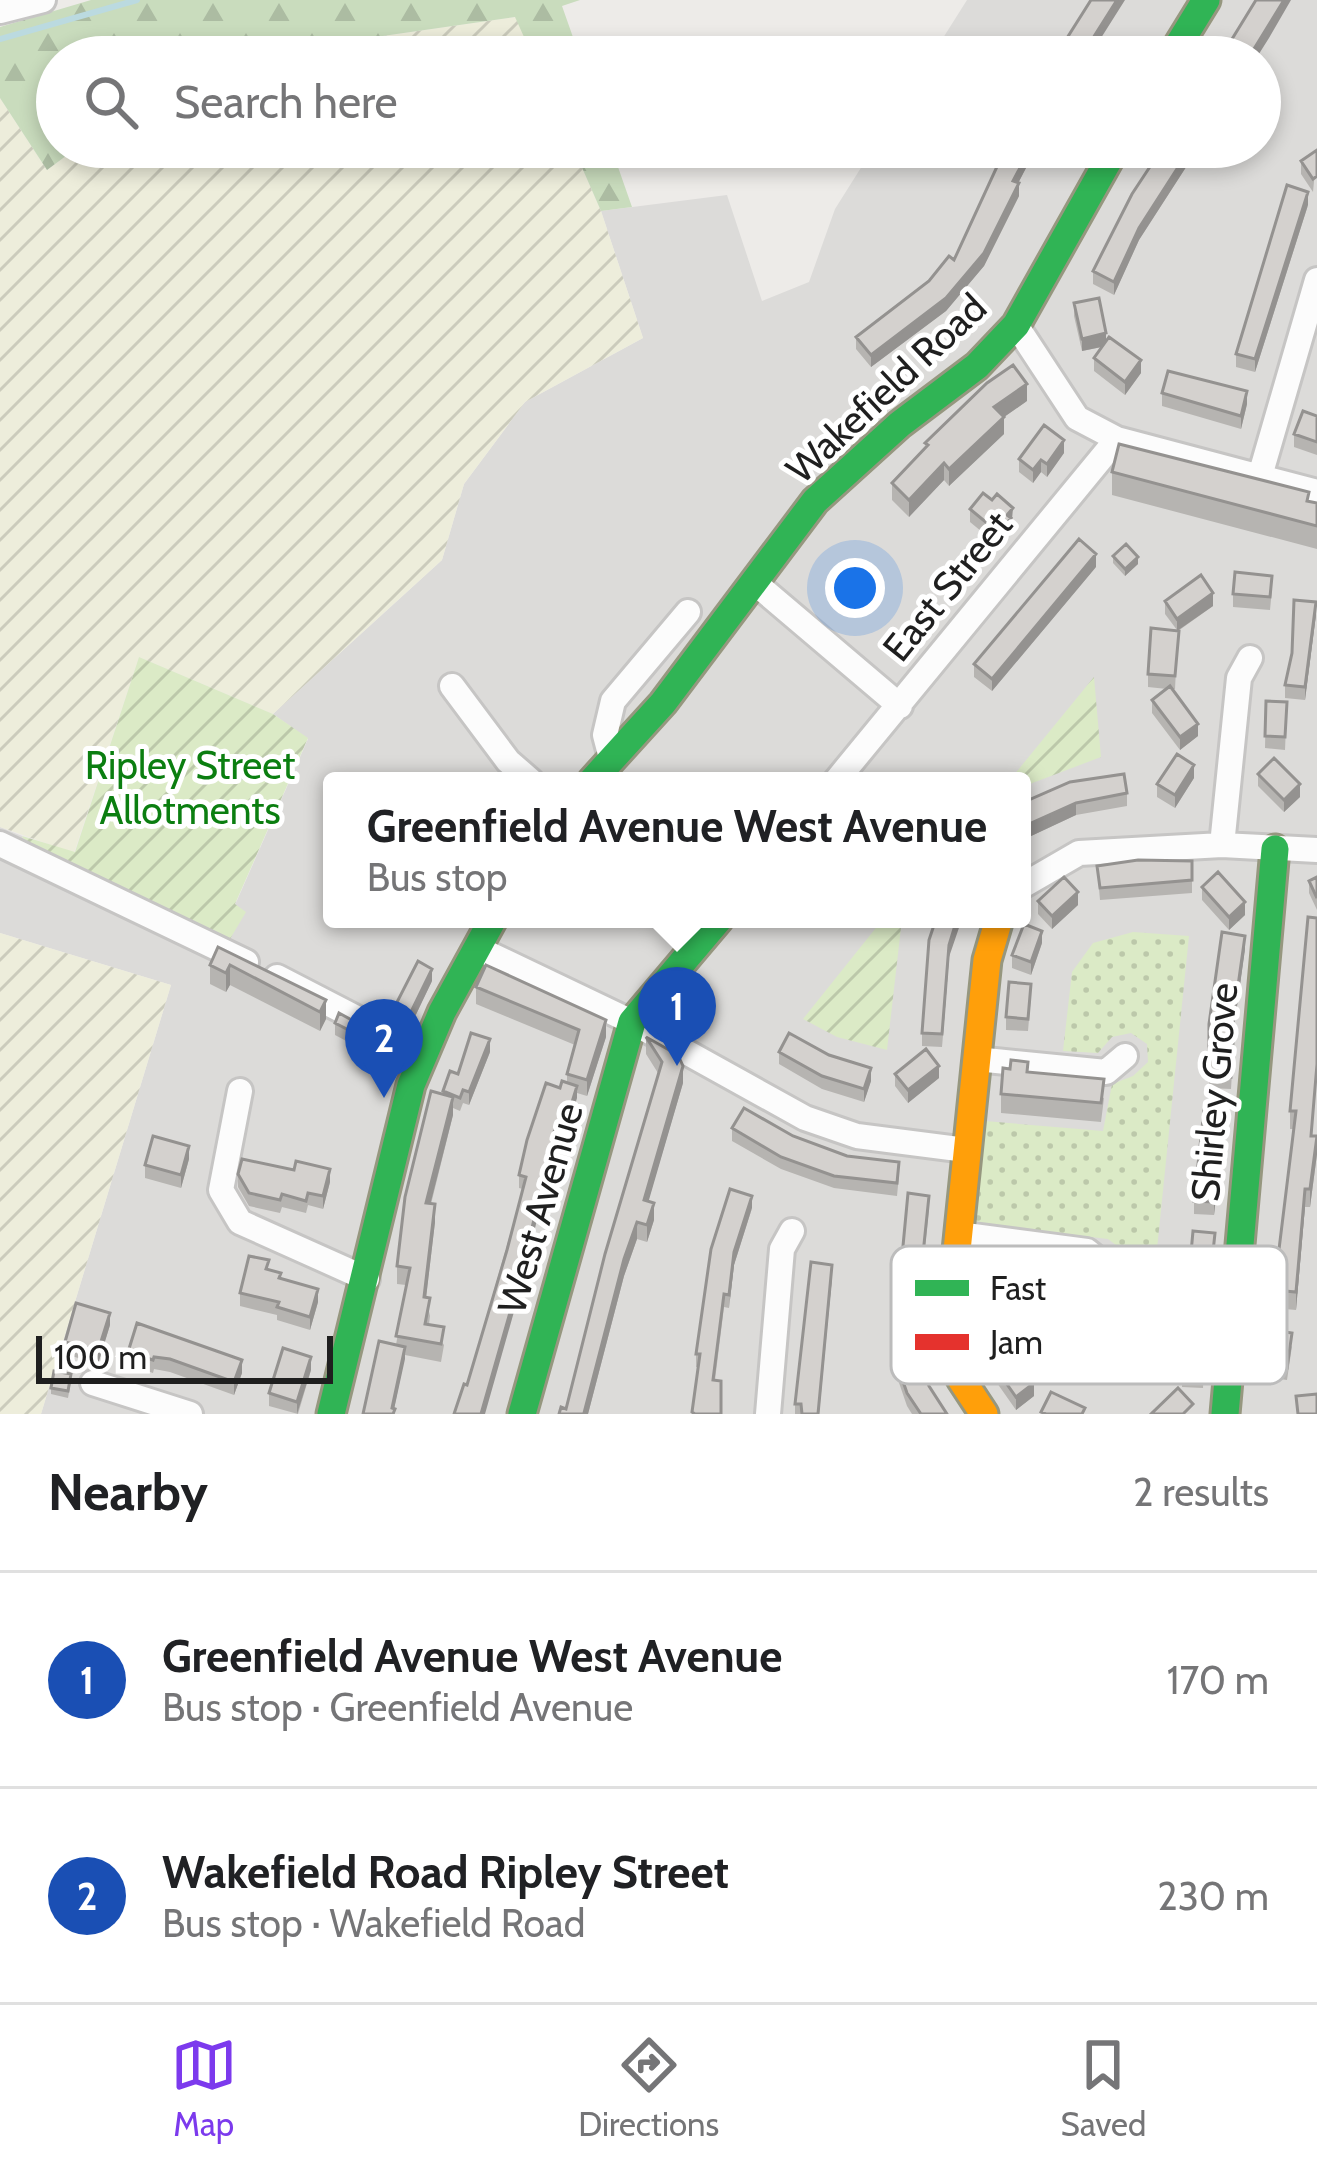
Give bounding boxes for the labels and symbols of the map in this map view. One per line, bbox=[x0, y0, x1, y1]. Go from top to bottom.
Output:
street label: Wakefield Road bbox=[776, 283, 996, 493]
street label: East Street bbox=[872, 501, 1022, 671]
your location bbox=[825, 558, 885, 618]
park label: Ripley Street Allotments bbox=[85, 741, 295, 834]
pin: 1 bbox=[638, 967, 716, 1066]
street label: Shirley Grove bbox=[1181, 981, 1247, 1203]
pin: 2 bbox=[345, 999, 423, 1098]
street label: West Avenue bbox=[487, 1097, 593, 1319]
legend bbox=[891, 1246, 1287, 1384]
text: Fast bbox=[990, 1268, 1046, 1308]
text: Jam bbox=[989, 1322, 1043, 1362]
scale bar bbox=[36, 1330, 333, 1383]

